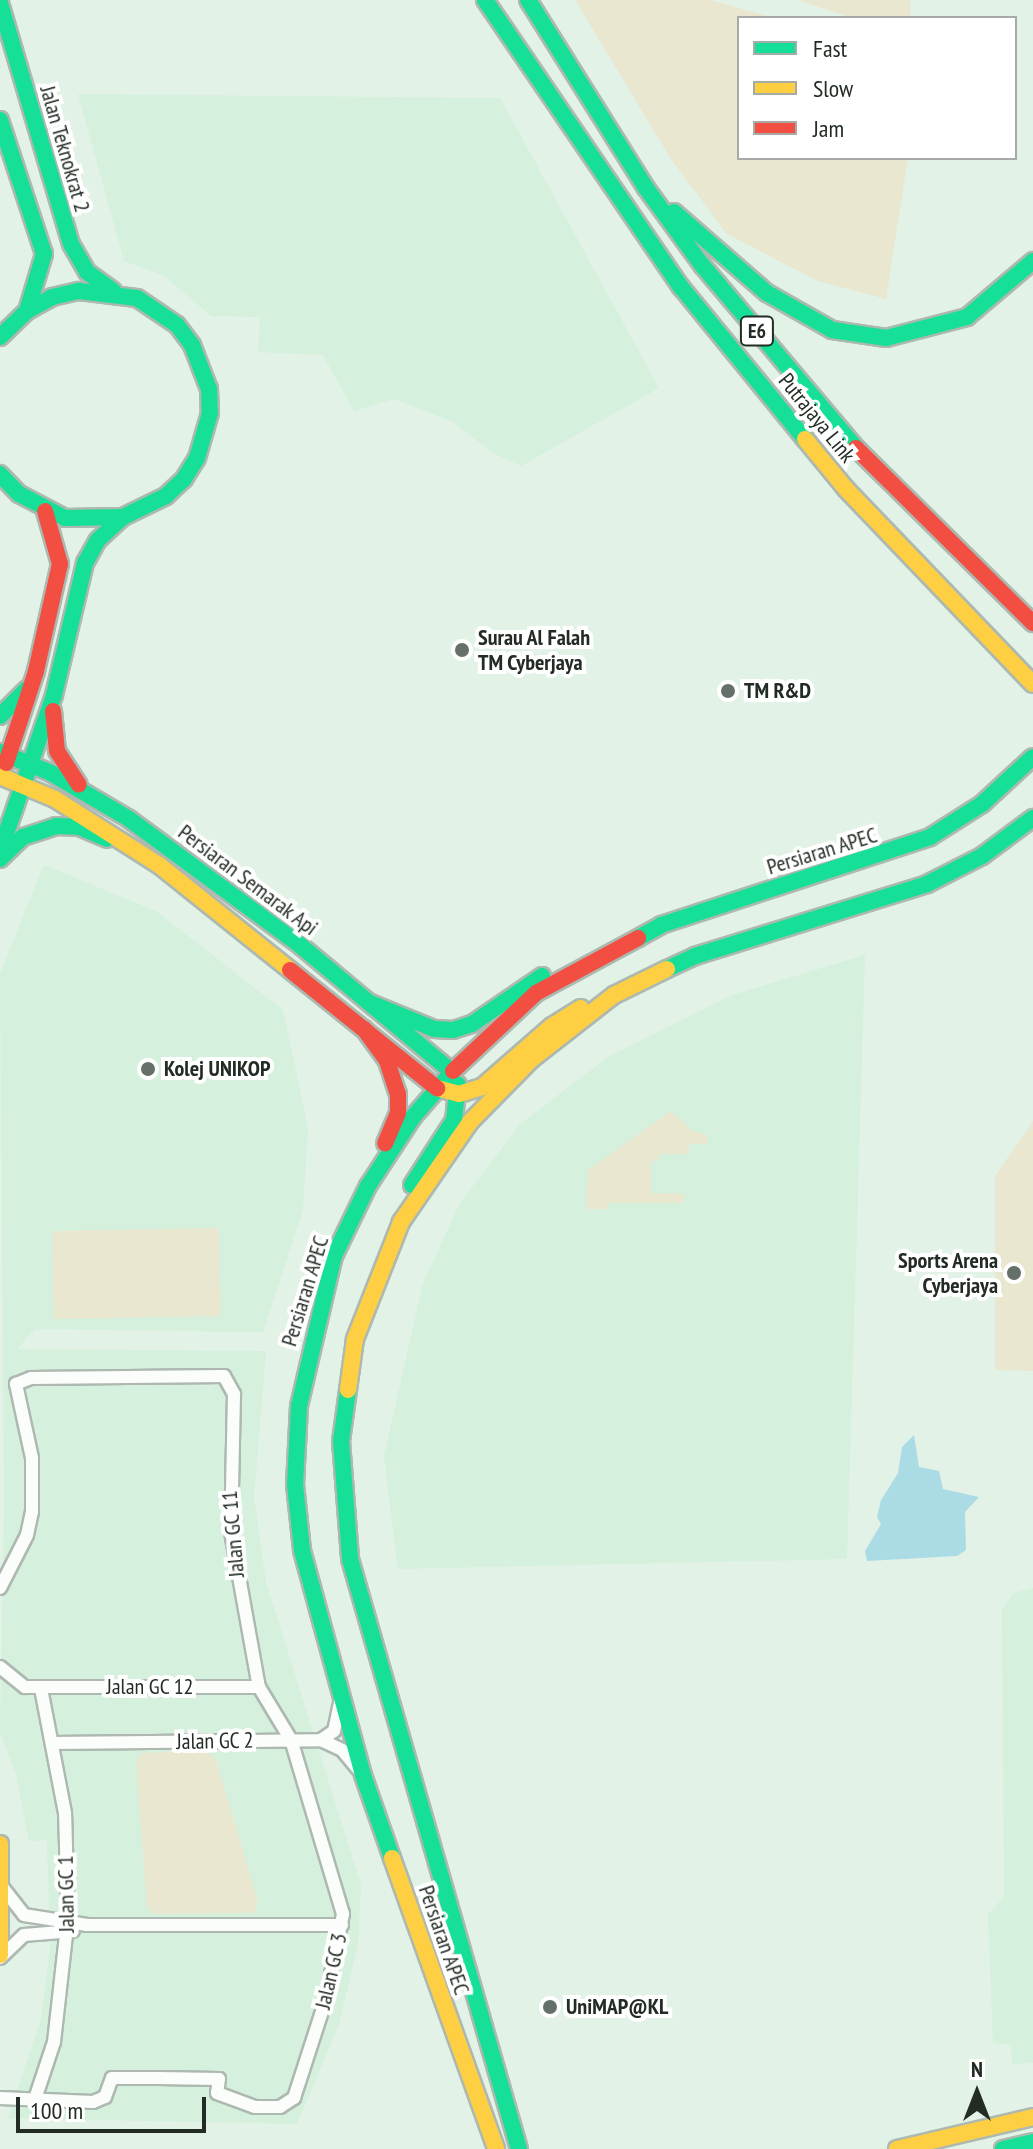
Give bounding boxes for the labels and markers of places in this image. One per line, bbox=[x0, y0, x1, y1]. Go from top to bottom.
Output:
place label: Surau Al Falah TM Cyberjaya bbox=[478, 624, 591, 676]
marker: Surau Al Falah TM Cyberjaya bbox=[453, 641, 471, 659]
place label: TM R&D bbox=[744, 678, 811, 704]
marker: TM R&D bbox=[719, 682, 737, 700]
place label: Kolej UNIKOP bbox=[164, 1056, 270, 1082]
marker: Kolej UNIKOP bbox=[139, 1060, 157, 1078]
place label: Sports Arena Cyberjaya bbox=[897, 1247, 998, 1298]
marker: Sports Arena Cyberjaya bbox=[1005, 1264, 1023, 1282]
place label: UniMAP@KL bbox=[566, 1994, 668, 2020]
marker: UniMAP@KL bbox=[541, 1998, 559, 2016]

